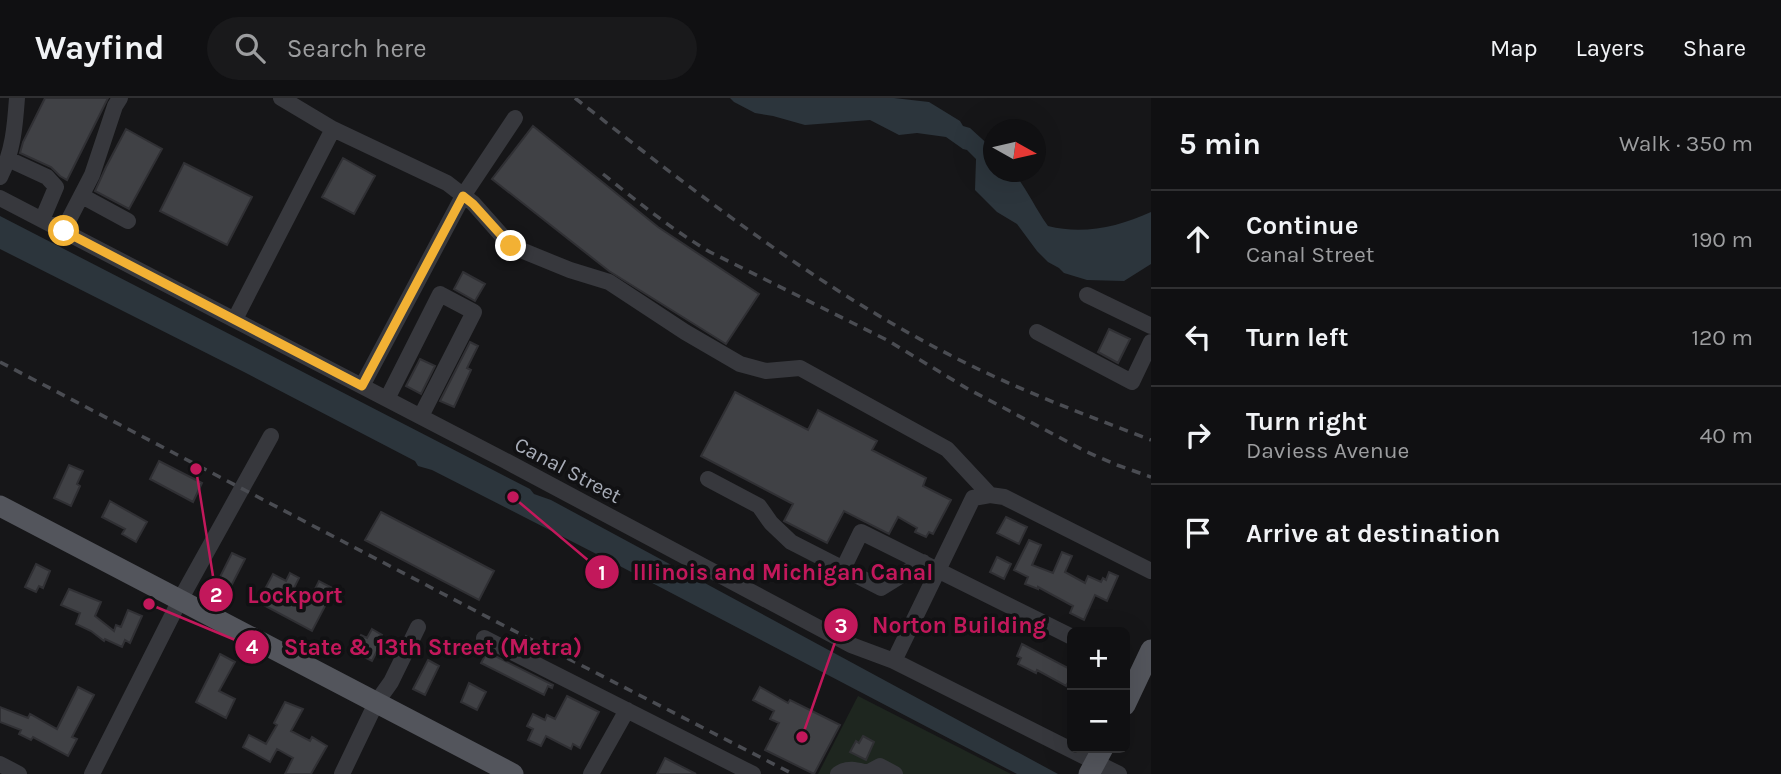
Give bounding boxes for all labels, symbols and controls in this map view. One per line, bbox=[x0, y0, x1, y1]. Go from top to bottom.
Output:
search box bbox=[207, 17, 697, 80]
text: Wayfind bbox=[35, 29, 165, 67]
icon: search bbox=[231, 29, 269, 67]
text: Search here bbox=[287, 33, 426, 64]
text: Map bbox=[1490, 34, 1538, 62]
text: Layers bbox=[1576, 34, 1645, 62]
text: Share bbox=[1683, 34, 1746, 62]
north arrow bbox=[983, 119, 1046, 182]
text: 5 min bbox=[1179, 126, 1261, 162]
text: Walk · 350 m bbox=[1619, 130, 1753, 157]
text: Continue bbox=[1246, 210, 1358, 241]
route start bbox=[48, 215, 79, 246]
icon: ahead bbox=[1179, 220, 1217, 258]
text: 190 m bbox=[1691, 226, 1753, 253]
route end bbox=[495, 230, 526, 261]
text: Canal Street bbox=[1246, 241, 1374, 268]
icon: left bbox=[1179, 318, 1217, 356]
text: Turn left bbox=[1246, 322, 1348, 353]
text: 120 m bbox=[1691, 324, 1753, 351]
text: Turn right bbox=[1246, 406, 1367, 437]
icon: right bbox=[1179, 416, 1217, 454]
text: 40 m bbox=[1700, 422, 1753, 449]
street label: Canal Street bbox=[511, 432, 625, 508]
text: Daviess Avenue bbox=[1246, 437, 1409, 464]
icon: arrive bbox=[1179, 514, 1217, 552]
text: Arrive at destination bbox=[1246, 518, 1500, 549]
callout: Illinois and Michigan Canal bbox=[584, 550, 948, 594]
text: Illinois and Michigan Canal bbox=[633, 559, 933, 586]
text: 1 bbox=[598, 561, 606, 585]
callout: Lockport bbox=[199, 573, 357, 617]
text: Lockport bbox=[247, 582, 343, 609]
text: 2 bbox=[210, 583, 222, 607]
callout: Norton Building bbox=[823, 603, 1060, 647]
text: Norton Building bbox=[872, 612, 1046, 639]
text: 3 bbox=[834, 614, 848, 638]
callout: State & 13th Street (Metra) bbox=[235, 625, 596, 669]
map controls bbox=[1067, 627, 1130, 753]
button: + bbox=[1067, 627, 1130, 690]
text: State & 13th Street (Metra) bbox=[284, 634, 582, 661]
text: 4 bbox=[246, 635, 259, 659]
button: − bbox=[1067, 690, 1130, 753]

